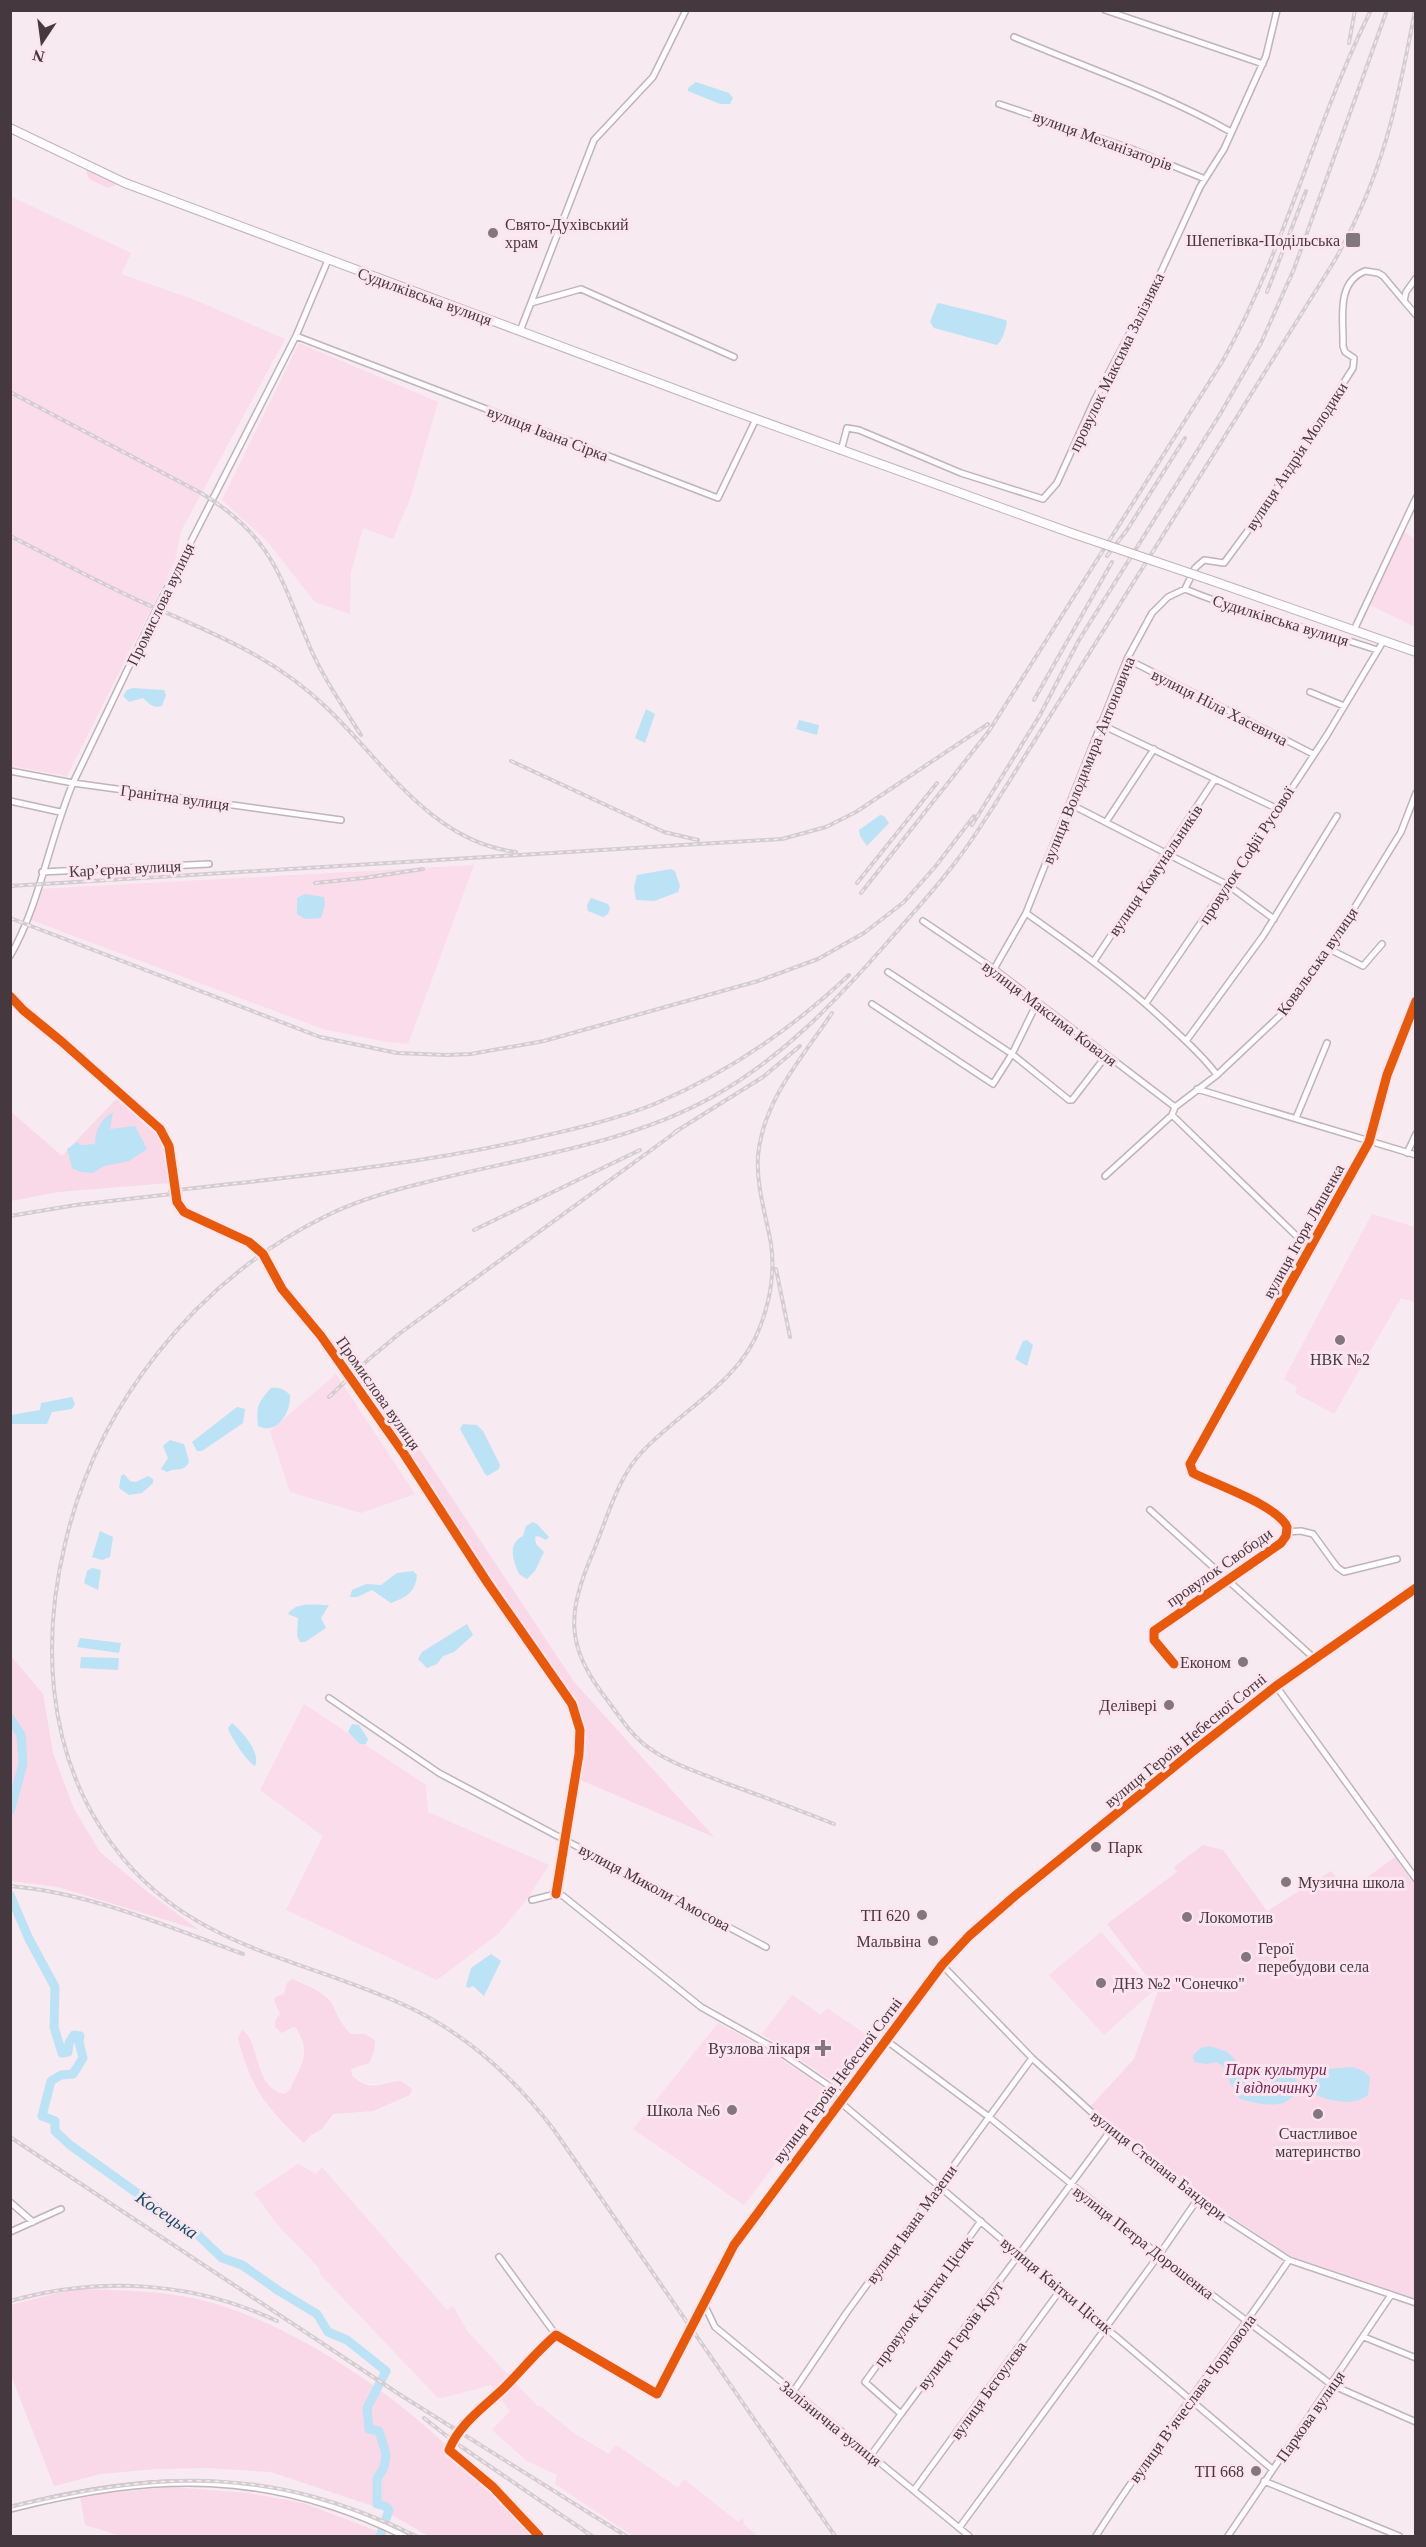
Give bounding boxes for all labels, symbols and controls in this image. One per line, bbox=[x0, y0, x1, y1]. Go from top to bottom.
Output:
north arrow bbox=[12, 12, 72, 72]
text: N bbox=[31, 46, 46, 66]
street label: вулиця Механізаторів bbox=[1030, 107, 1175, 175]
place label: Свято-Духівський храм bbox=[505, 216, 629, 252]
marker: Свято-Духівський храм bbox=[486, 226, 500, 240]
marker: Шепетівка-Подільська bbox=[1344, 231, 1362, 249]
place label: Шепетівка-Подільська bbox=[1186, 232, 1340, 250]
street label: Судилківська вулиця bbox=[355, 264, 495, 330]
street label: провулок Максима Залізняка bbox=[1066, 270, 1168, 455]
street label: вулиця Андрія Молодики bbox=[1242, 379, 1352, 534]
street label: вулиця Івана Сірка bbox=[485, 403, 611, 465]
street label: Промислова вулиця bbox=[123, 540, 199, 669]
street label: Судилківська вулиця bbox=[1210, 592, 1352, 650]
street label: вулиця Володимира Антоновича bbox=[1039, 654, 1139, 867]
street label: вулиця Ніла Хасевича bbox=[1149, 666, 1291, 750]
street label: Гранітна вулиця bbox=[119, 781, 231, 815]
street label: провулок Софії Русової bbox=[1196, 783, 1298, 928]
street label: вулиця Комунальників bbox=[1105, 801, 1207, 940]
street label: Карʼєрна вулиця bbox=[69, 857, 182, 881]
street label: Ковальська вулиця bbox=[1274, 904, 1362, 1019]
street label: вулиця Максима Коваля bbox=[978, 957, 1121, 1071]
street label: вулиця Ігоря Ляшенка bbox=[1260, 1161, 1348, 1302]
street label: Промислова вулиця bbox=[332, 1333, 424, 1454]
marker: НВК №2 bbox=[1333, 1333, 1347, 1347]
place label: НВК №2 bbox=[1310, 1351, 1370, 1368]
street label: провулок Свободи bbox=[1163, 1524, 1276, 1611]
place label: Економ bbox=[1180, 1654, 1231, 1671]
marker: Економ bbox=[1236, 1655, 1250, 1669]
street label: вулиця Героїв Небесної Сотні bbox=[1101, 1670, 1270, 1812]
place label: Делівері bbox=[1099, 1697, 1158, 1715]
marker: Делівері bbox=[1162, 1698, 1176, 1712]
place label: Парк bbox=[1108, 1839, 1143, 1857]
street label: вулиця Миколи Амосова bbox=[576, 1840, 733, 1935]
marker: Парк bbox=[1089, 1840, 1103, 1854]
place label: Музична школа bbox=[1298, 1874, 1405, 1892]
marker: Музична школа bbox=[1279, 1875, 1293, 1889]
place label: ТП 620 bbox=[861, 1907, 910, 1924]
marker: ТП 620 bbox=[915, 1908, 929, 1922]
place label: Локомотив bbox=[1199, 1909, 1274, 1926]
marker: Локомотив bbox=[1180, 1910, 1194, 1924]
place label: Мальвіна bbox=[857, 1933, 921, 1950]
marker: Мальвіна bbox=[926, 1934, 940, 1948]
place label: Герої перебудови села bbox=[1258, 1940, 1369, 1976]
marker: Герої перебудови села bbox=[1239, 1950, 1253, 1964]
place label: ДНЗ №2 "Сонечко" bbox=[1113, 1975, 1245, 1993]
marker: ДНЗ №2 "Сонечко" bbox=[1094, 1976, 1108, 1990]
street label: вулиця Героїв Небесної Сотні bbox=[770, 1994, 906, 2167]
marker: Вузлова лікаря bbox=[814, 2039, 832, 2057]
place label: Вузлова лікаря bbox=[708, 2040, 811, 2058]
park label: Парк культури і відпочинку bbox=[1224, 2061, 1327, 2097]
place label: Школа №6 bbox=[647, 2102, 720, 2119]
marker: Школа №6 bbox=[725, 2103, 739, 2117]
street label: вулиця Степана Бандери bbox=[1087, 2107, 1230, 2225]
marker: Счастливое материнство bbox=[1311, 2107, 1325, 2121]
place label: Счастливое материнство bbox=[1275, 2125, 1361, 2161]
street label: вулиця Івана Мазепи bbox=[863, 2161, 961, 2287]
street label: вулиця Петра Дорошенка bbox=[1070, 2182, 1217, 2303]
water label: Косецька bbox=[131, 2187, 202, 2243]
street label: провулок Квітки Цісик bbox=[871, 2233, 977, 2370]
street label: вулиця Квітки Цісик bbox=[997, 2234, 1116, 2338]
street label: вулиця Героїв Крут bbox=[914, 2278, 1008, 2393]
street label: вулиця Вʼячеслава Чорновола bbox=[1126, 2311, 1260, 2486]
street label: вулиця Бєгоулєва bbox=[947, 2338, 1030, 2443]
street label: Паркова вулиця bbox=[1273, 2367, 1349, 2465]
street label: Залізнична вулиця bbox=[776, 2377, 885, 2471]
place label: ТП 668 bbox=[1195, 2463, 1244, 2480]
marker: ТП 668 bbox=[1249, 2464, 1263, 2478]

